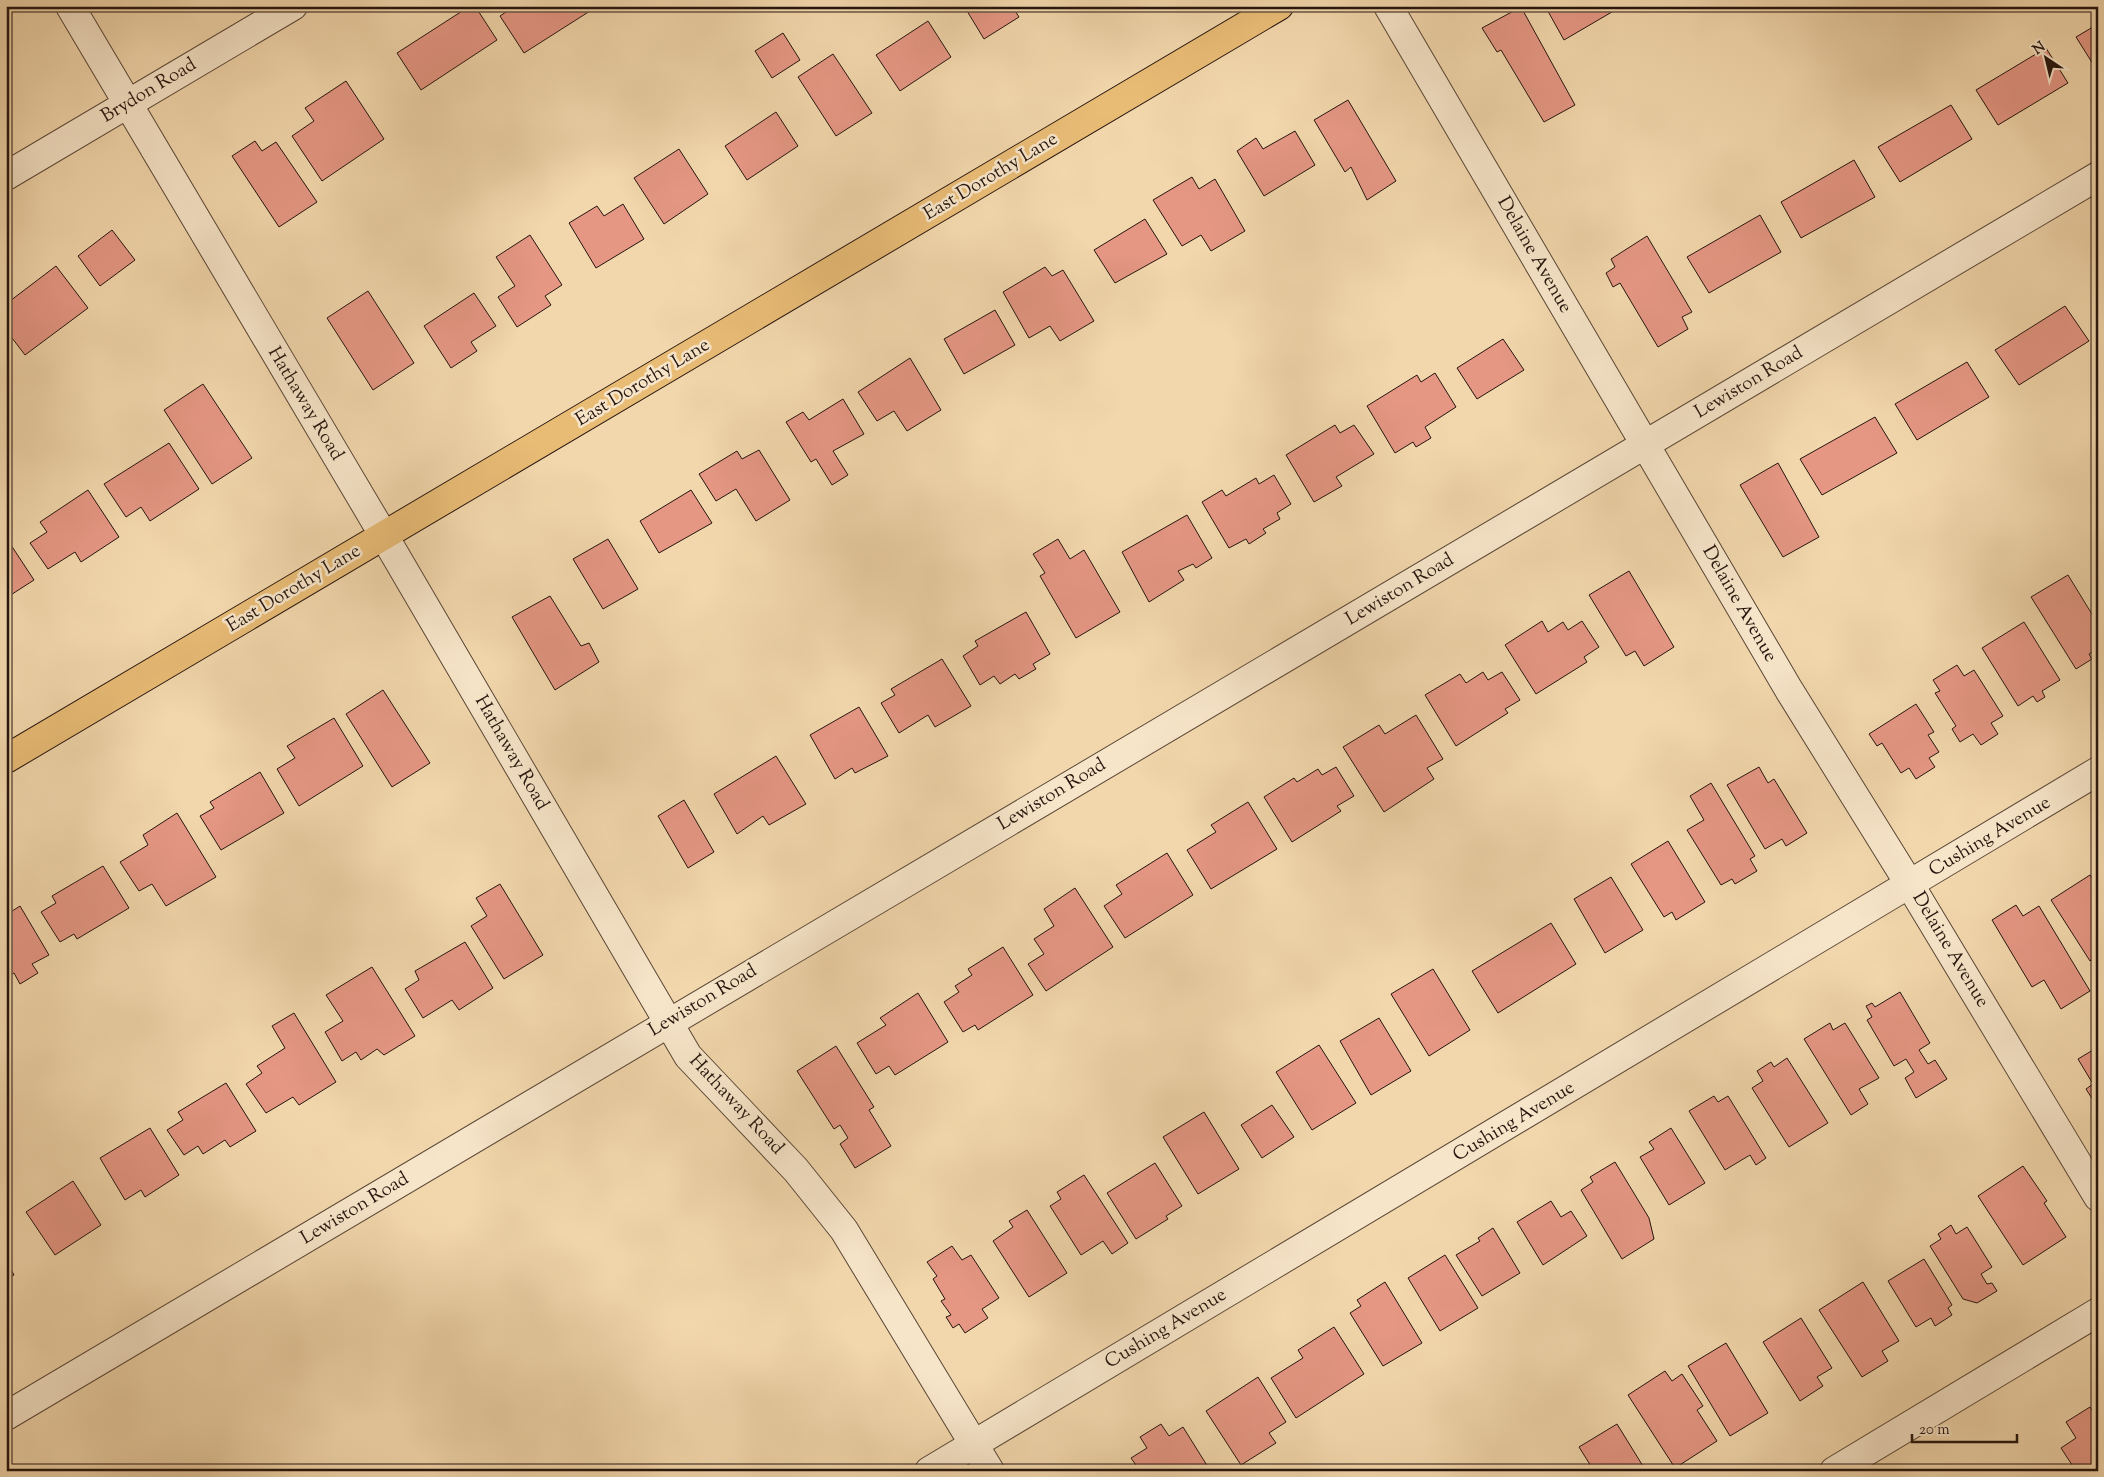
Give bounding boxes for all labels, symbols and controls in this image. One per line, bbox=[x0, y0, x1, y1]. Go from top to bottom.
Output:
north arrow bbox=[2022, 32, 2072, 82]
text: N bbox=[2029, 38, 2050, 60]
street label: Brydon Road bbox=[96, 52, 202, 130]
street label: East Dorothy Lane bbox=[919, 126, 1063, 228]
street label: Delaine Avenue bbox=[1490, 192, 1578, 318]
street label: East Dorothy Lane bbox=[571, 332, 715, 434]
street label: Lewiston Road bbox=[1690, 340, 1808, 426]
street label: Hathaway Road bbox=[260, 342, 350, 466]
street label: East Dorothy Lane bbox=[222, 538, 366, 640]
street label: Delaine Avenue bbox=[1695, 541, 1783, 667]
street label: Lewiston Road bbox=[1341, 547, 1459, 633]
street label: Hathaway Road bbox=[467, 691, 555, 816]
street label: Lewiston Road bbox=[993, 752, 1111, 838]
street label: Cushing Avenue bbox=[1924, 790, 2056, 884]
street label: Delaine Avenue bbox=[1905, 887, 1995, 1013]
street label: Lewiston Road bbox=[644, 958, 762, 1044]
street label: Hathaway Road bbox=[682, 1049, 790, 1161]
street label: Cushing Avenue bbox=[1448, 1075, 1580, 1169]
street label: Lewiston Road bbox=[296, 1166, 414, 1252]
street label: Cushing Avenue bbox=[1100, 1282, 1232, 1376]
scale bar bbox=[1912, 1412, 2016, 1444]
text: 20 m bbox=[1919, 1420, 1950, 1441]

